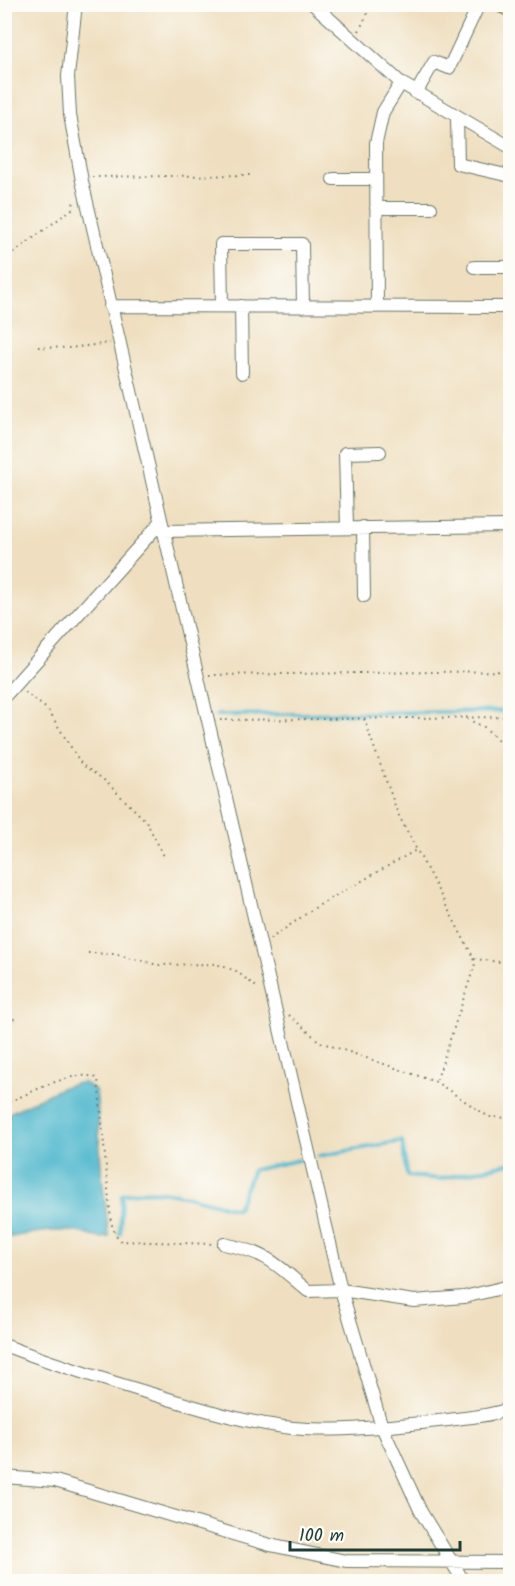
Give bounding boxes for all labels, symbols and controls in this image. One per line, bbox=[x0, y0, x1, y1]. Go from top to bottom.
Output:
scale bar bbox=[290, 1514, 460, 1552]
text: 100 m bbox=[299, 1522, 344, 1551]

